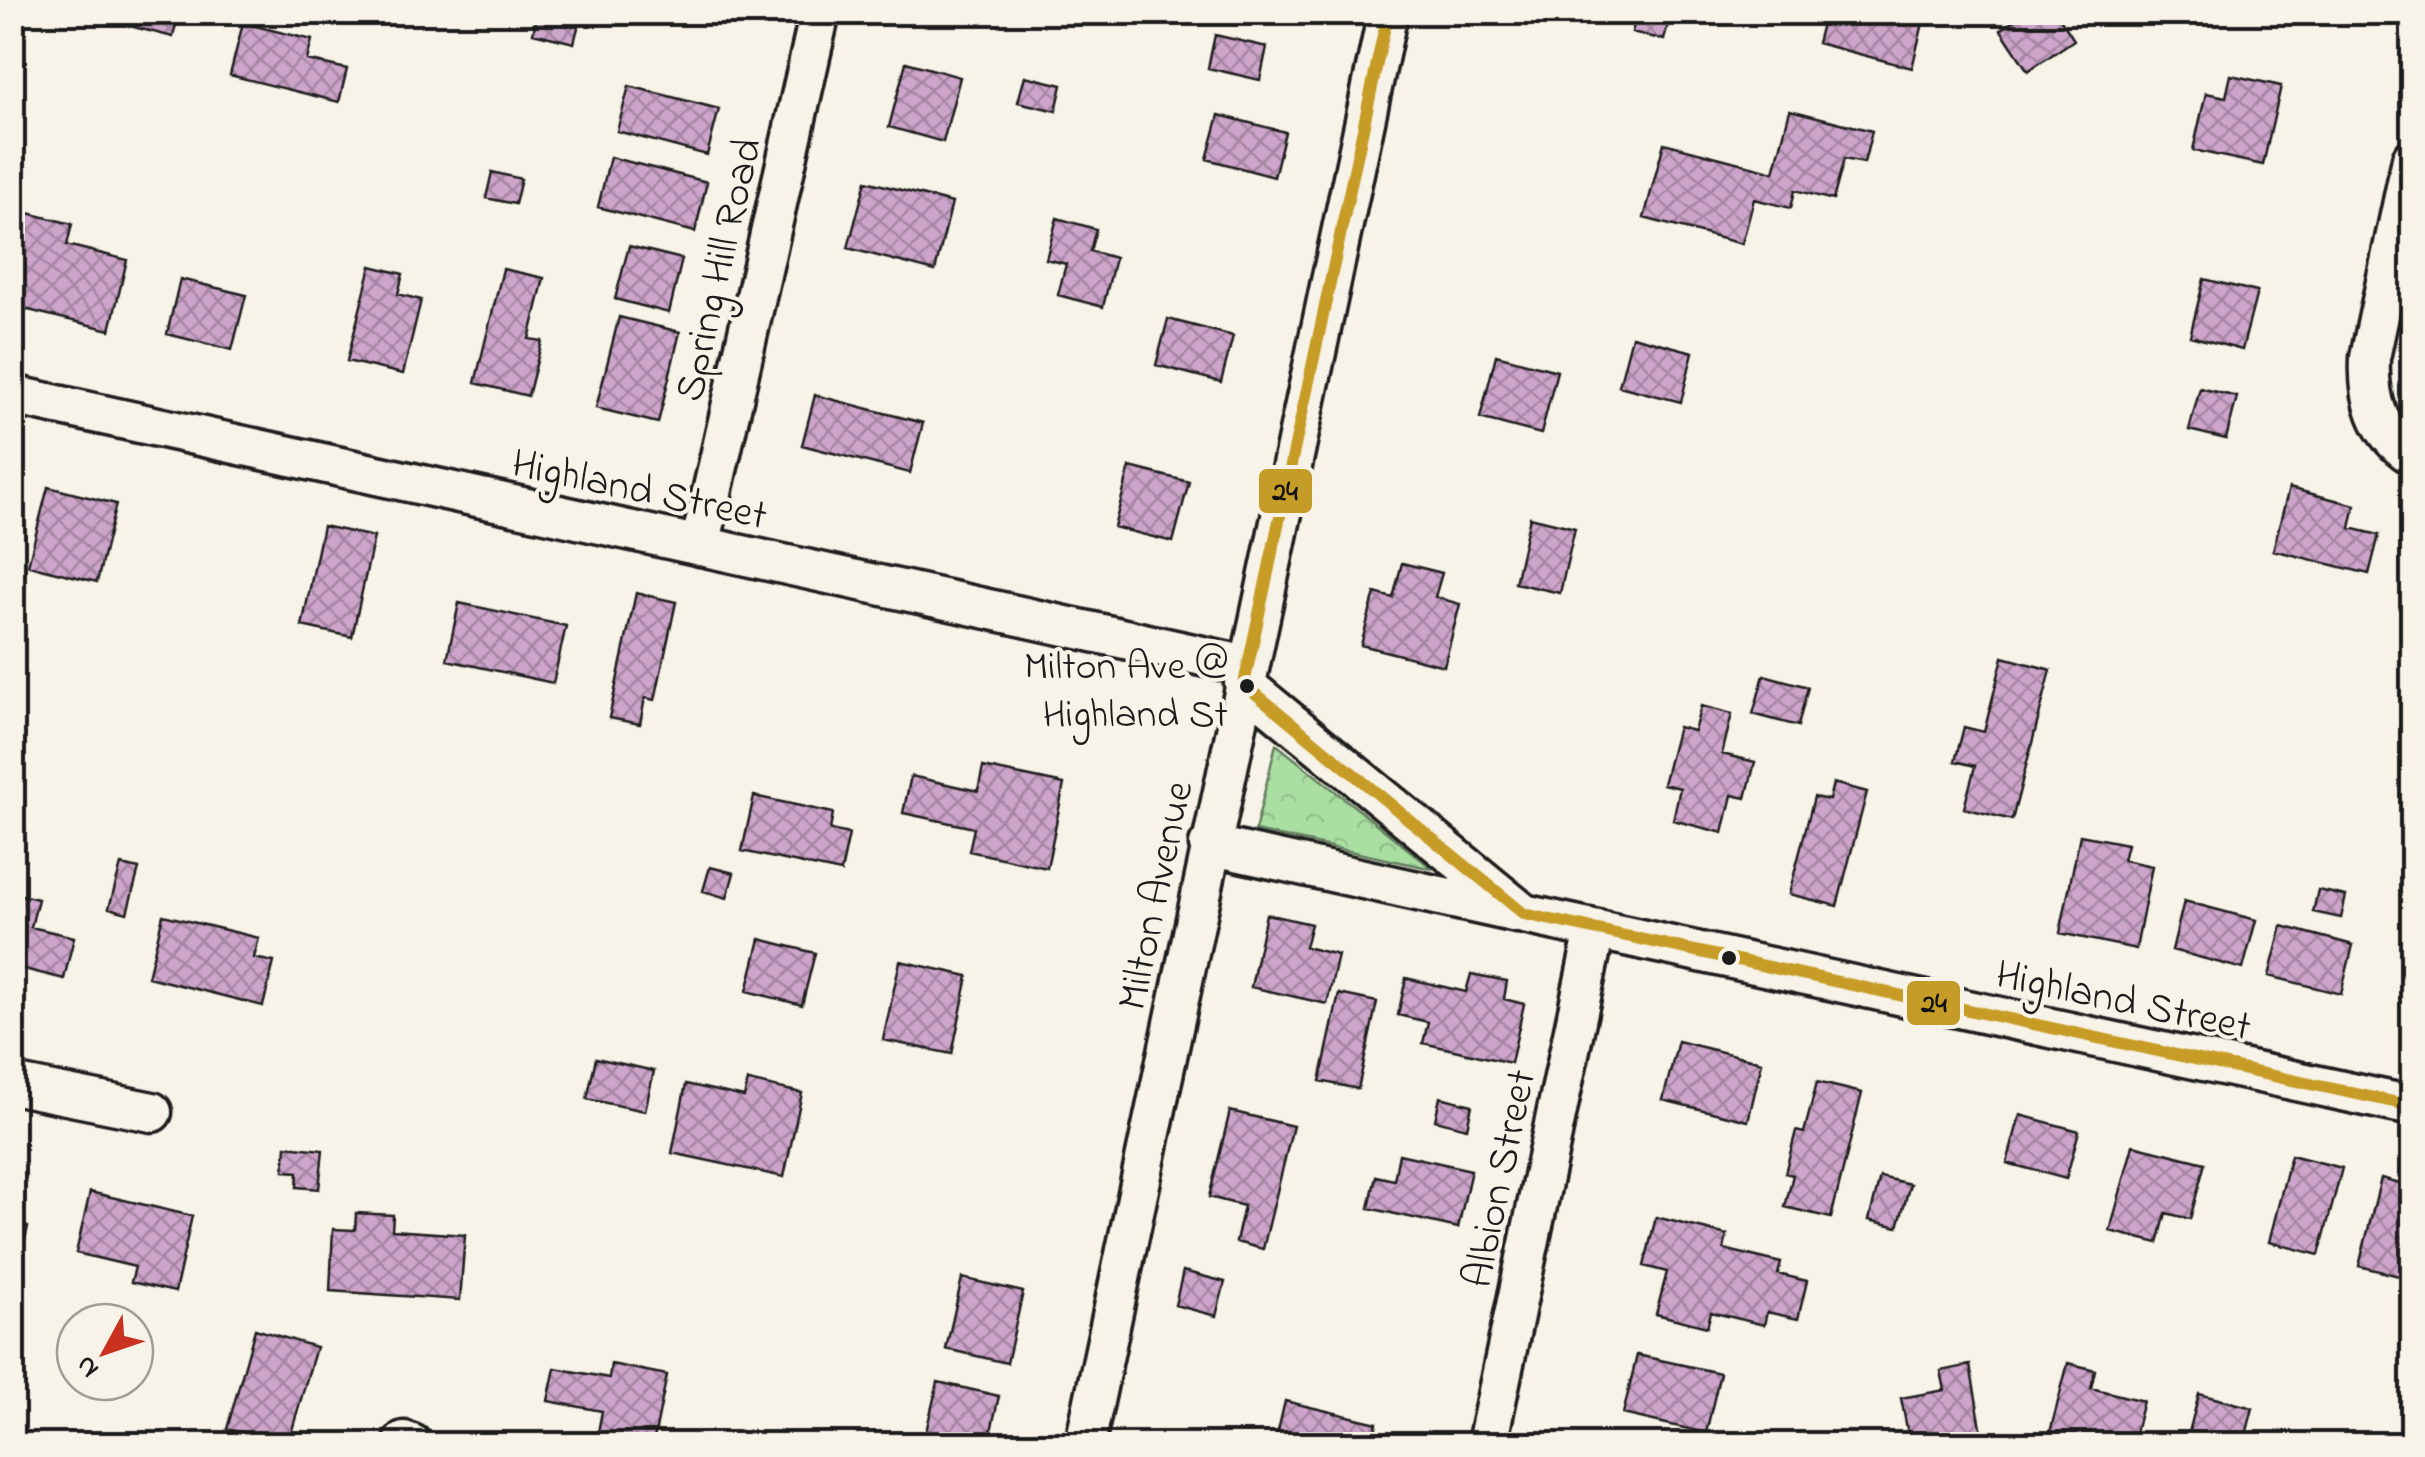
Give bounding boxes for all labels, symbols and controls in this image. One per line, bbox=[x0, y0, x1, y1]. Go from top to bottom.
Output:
street label: Spring Hill Road bbox=[660, 132, 780, 408]
street label: Highland Street bbox=[506, 435, 772, 548]
line badge: 24 bbox=[1257, 467, 1314, 515]
text: 24 bbox=[1271, 473, 1298, 514]
place label: Milton Ave @ Highland St bbox=[1024, 639, 1228, 746]
marker: Milton Ave @ Highland St bbox=[1237, 676, 1257, 696]
street label: Milton Avenue bbox=[1103, 776, 1211, 1016]
street label: Highland Street bbox=[1990, 946, 2256, 1059]
unlabelled marker bbox=[1719, 948, 1739, 968]
line badge: 24 bbox=[1905, 979, 1962, 1027]
text: 24 bbox=[1920, 985, 1947, 1026]
street label: Albion Street bbox=[1449, 1064, 1554, 1294]
north arrow bbox=[55, 1302, 155, 1402]
text: N bbox=[67, 1345, 110, 1386]

